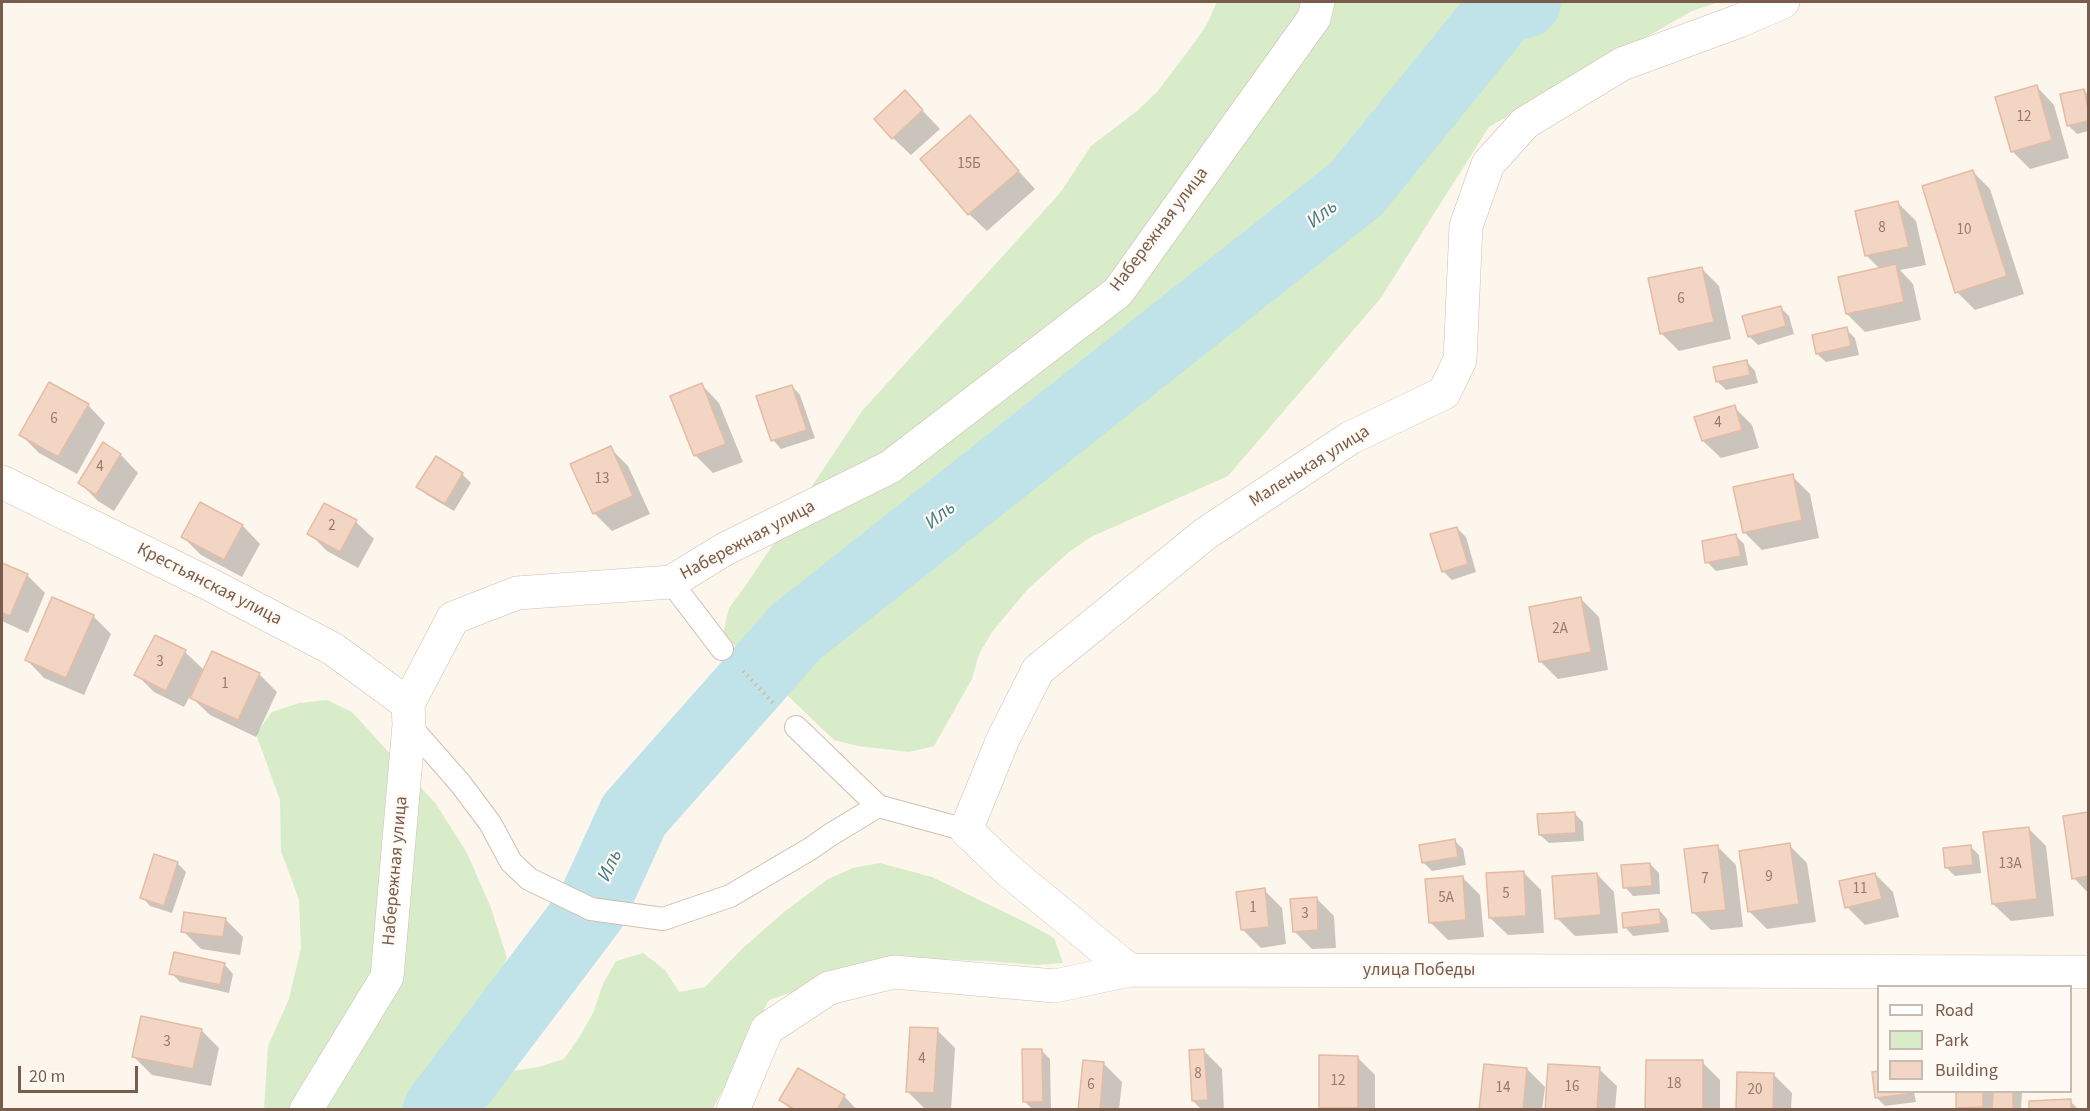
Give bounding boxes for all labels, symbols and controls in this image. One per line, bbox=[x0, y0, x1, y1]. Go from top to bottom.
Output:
house number: 12 bbox=[2017, 109, 2031, 127]
house number: 15Б bbox=[957, 156, 981, 174]
street label: Набережная улица bbox=[1106, 164, 1214, 296]
water label: Иль bbox=[1303, 196, 1343, 234]
house number: 8 bbox=[1878, 220, 1886, 238]
house number: 10 bbox=[1957, 222, 1971, 240]
house number: 6 bbox=[1677, 291, 1685, 309]
house number: 6 bbox=[50, 411, 58, 429]
house number: 4 bbox=[1714, 415, 1722, 433]
street label: Маленькая улица bbox=[1246, 421, 1374, 513]
house number: 4 bbox=[96, 459, 104, 477]
house number: 13 bbox=[595, 471, 609, 489]
street label: Набережная улица bbox=[677, 496, 819, 586]
water label: Иль bbox=[921, 497, 961, 535]
house number: 2 bbox=[328, 518, 336, 536]
street label: Крестьянская улица bbox=[133, 539, 285, 631]
house number: 2А bbox=[1552, 621, 1568, 639]
house number: 3 bbox=[156, 654, 164, 672]
house number: 1 bbox=[221, 676, 229, 694]
street label: Набережная улица bbox=[379, 795, 413, 947]
water label: Иль bbox=[593, 846, 629, 886]
house number: 13А bbox=[1998, 856, 2022, 874]
house number: 9 bbox=[1765, 869, 1773, 887]
house number: 7 bbox=[1701, 871, 1709, 889]
house number: 11 bbox=[1853, 881, 1867, 899]
house number: 5 bbox=[1502, 886, 1510, 904]
house number: 5А bbox=[1438, 890, 1454, 908]
house number: 1 bbox=[1249, 900, 1257, 918]
house number: 3 bbox=[1301, 906, 1309, 924]
street label: улица Победы bbox=[1363, 960, 1475, 982]
legend bbox=[1877, 985, 2072, 1093]
text: Road bbox=[1935, 998, 1974, 1023]
text: Park bbox=[1935, 1028, 1969, 1053]
house number: 3 bbox=[163, 1034, 171, 1052]
house number: 4 bbox=[918, 1051, 926, 1069]
scale bar bbox=[21, 1054, 141, 1092]
text: Building bbox=[1935, 1058, 1998, 1083]
text: 20 m bbox=[29, 1064, 65, 1089]
house number: 8 bbox=[1194, 1066, 1202, 1084]
house number: 12 bbox=[1331, 1073, 1345, 1091]
house number: 18 bbox=[1667, 1076, 1681, 1094]
house number: 6 bbox=[1087, 1077, 1095, 1095]
house number: 16 bbox=[1565, 1079, 1579, 1097]
house number: 14 bbox=[1496, 1080, 1510, 1098]
house number: 20 bbox=[1748, 1082, 1762, 1100]

